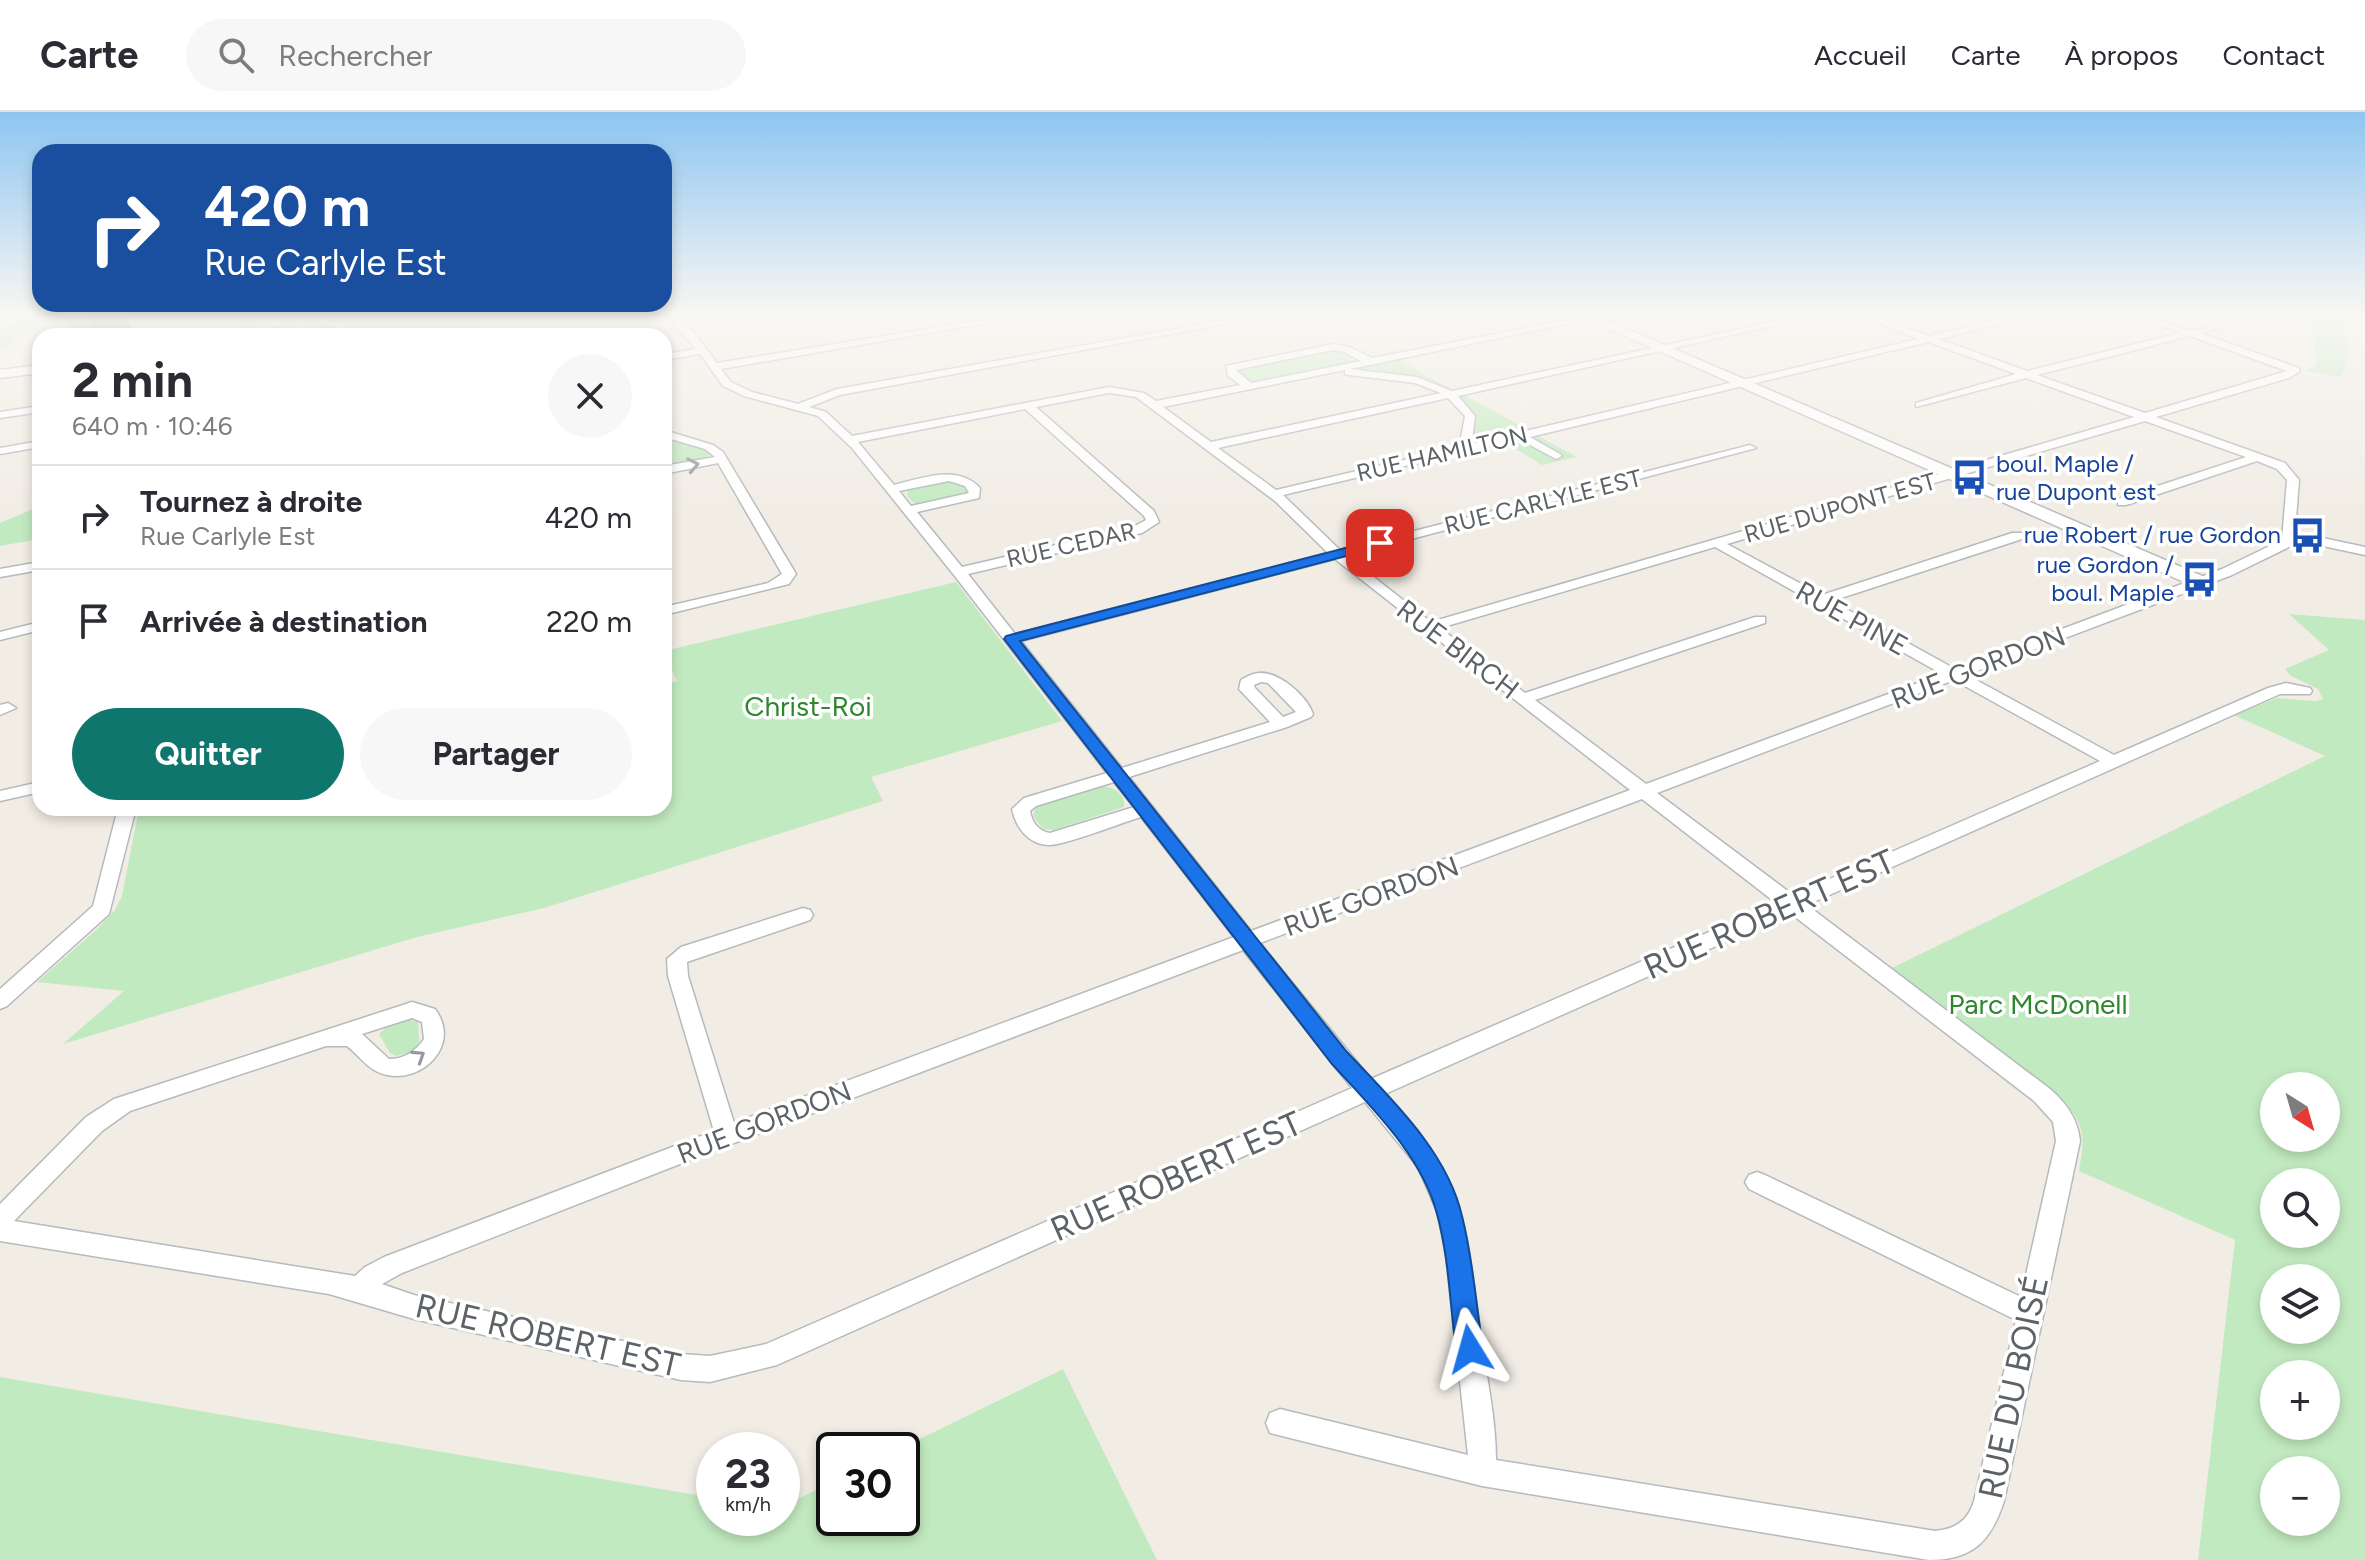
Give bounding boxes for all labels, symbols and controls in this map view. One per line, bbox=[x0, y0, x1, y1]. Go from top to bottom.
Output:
search box bbox=[186, 19, 746, 91]
text: Carte bbox=[40, 32, 138, 78]
icon: search bbox=[214, 33, 258, 77]
text: Rechercher bbox=[278, 37, 432, 74]
text: Accueil bbox=[1814, 38, 1907, 72]
text: Carte bbox=[1951, 38, 2020, 72]
text: À propos bbox=[2064, 38, 2178, 72]
text: Contact bbox=[2222, 38, 2325, 72]
text: 420 m bbox=[204, 173, 370, 240]
icon: right bbox=[72, 176, 176, 280]
text: Rue Carlyle Est bbox=[204, 241, 447, 284]
text: 2 min bbox=[72, 351, 193, 409]
button: close bbox=[548, 354, 632, 438]
text: 640 m · 10:46 bbox=[72, 410, 232, 442]
street label: RUE HAMILTON bbox=[1354, 420, 1530, 487]
place label: boul. Maple / rue Dupont est bbox=[1996, 449, 2156, 506]
one-way arrow bbox=[686, 457, 700, 474]
bus stop icon: boul. Maple / rue Dupont est bbox=[1951, 459, 1989, 497]
street label: RUE CARLYLE EST bbox=[1441, 463, 1644, 540]
street label: RUE DUPONT EST bbox=[1741, 466, 1939, 549]
text: Tournez à droite bbox=[140, 483, 362, 520]
icon: right bbox=[72, 495, 116, 539]
text: 420 m bbox=[544, 499, 632, 536]
pin bbox=[1346, 509, 1414, 577]
street label: RUE CEDAR bbox=[1004, 516, 1138, 573]
bus stop icon: rue Robert / rue Gordon bbox=[2288, 516, 2326, 554]
text: Rue Carlyle Est bbox=[140, 520, 315, 552]
place label: rue Robert / rue Gordon bbox=[2024, 520, 2281, 549]
icon: arrive bbox=[1358, 521, 1402, 565]
place label: rue Gordon / boul. Maple bbox=[2037, 550, 2174, 607]
bus stop icon: rue Gordon / boul. Maple bbox=[2181, 560, 2219, 598]
street label: RUE PINE bbox=[1790, 573, 1914, 663]
street label: RUE BIRCH bbox=[1390, 592, 1526, 706]
icon: arrive bbox=[72, 599, 116, 643]
text: Arrivée à destination bbox=[140, 603, 427, 640]
text: 220 m bbox=[546, 603, 632, 640]
street label: RUE GORDON bbox=[1886, 618, 2070, 716]
park label: Christ-Roi bbox=[744, 689, 872, 723]
button: Quitter bbox=[72, 708, 344, 800]
button: Partager bbox=[360, 708, 632, 800]
street label: RUE ROBERT EST bbox=[1637, 841, 1901, 988]
street label: RUE GORDON bbox=[1279, 849, 1463, 943]
park label: Parc McDonell bbox=[1948, 987, 2128, 1021]
one-way arrow bbox=[410, 1051, 425, 1066]
north arrow bbox=[2260, 1072, 2340, 1152]
map controls bbox=[2260, 1072, 2340, 1536]
street label: RUE GORDON bbox=[672, 1073, 856, 1171]
street label: RUE ROBERT EST bbox=[1044, 1103, 1308, 1250]
button: search bbox=[2260, 1168, 2340, 1248]
button: layers bbox=[2260, 1264, 2340, 1344]
street label: RUE DU BOISÉ bbox=[1970, 1272, 2057, 1502]
street label: RUE ROBERT EST bbox=[411, 1285, 685, 1386]
position arrow bbox=[1428, 1307, 1512, 1391]
button: + bbox=[2260, 1360, 2340, 1440]
speed limit sign: 30 bbox=[816, 1432, 920, 1536]
text: 23 bbox=[725, 1450, 771, 1498]
button: − bbox=[2260, 1456, 2340, 1536]
text: km/h bbox=[725, 1492, 771, 1516]

